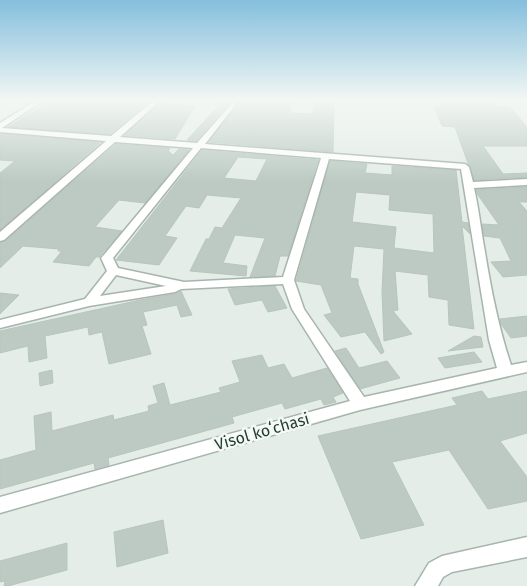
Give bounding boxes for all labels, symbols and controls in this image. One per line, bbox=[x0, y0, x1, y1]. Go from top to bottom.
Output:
street label: Visol koʻchasi bbox=[213, 409, 312, 454]

